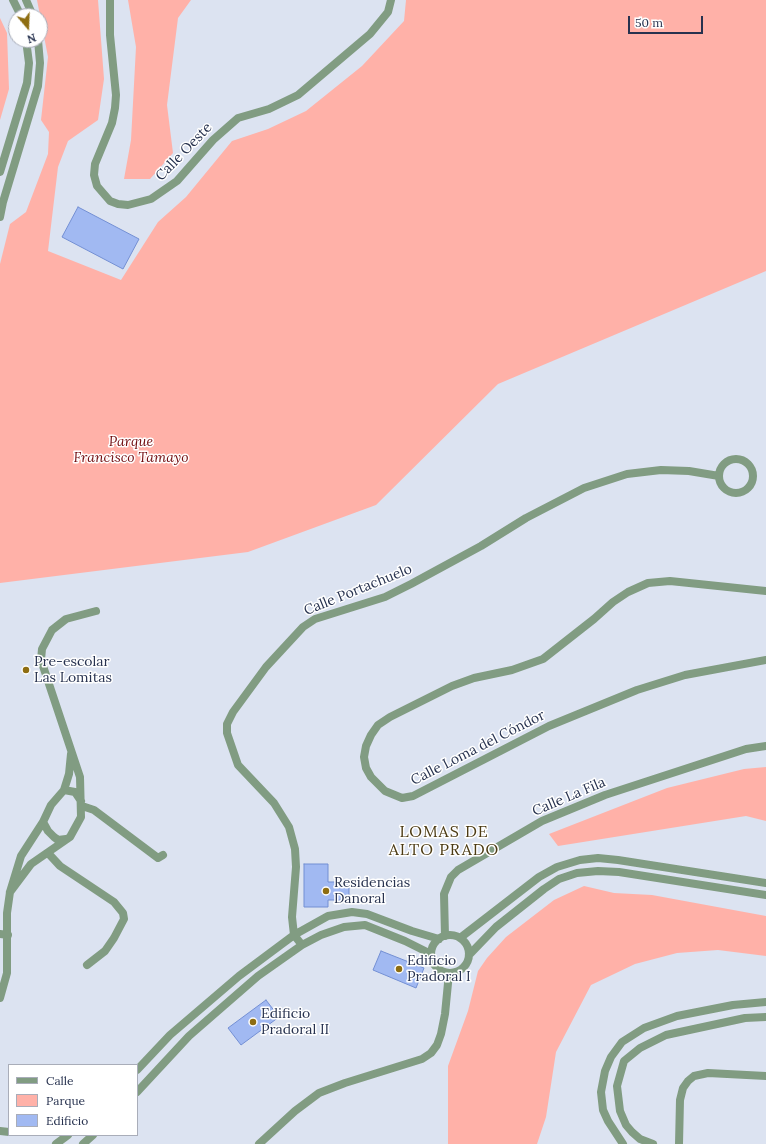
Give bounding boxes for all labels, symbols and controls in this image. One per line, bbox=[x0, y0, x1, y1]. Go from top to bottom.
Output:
north arrow bbox=[8, 8, 48, 48]
scale bar bbox=[630, 8, 705, 34]
text: 50 m bbox=[635, 15, 663, 30]
text: N bbox=[25, 30, 38, 46]
street label: Calle Oeste bbox=[152, 120, 216, 184]
park label: Parque Francisco Tamayo bbox=[74, 434, 188, 466]
street label: Calle Portachuelo bbox=[302, 561, 414, 619]
place label: Pre-escolar Las Lomitas bbox=[34, 654, 112, 686]
marker: Pre-escolar Las Lomitas bbox=[21, 665, 31, 675]
street label: Calle Loma del Cóndor bbox=[408, 707, 548, 789]
street label: Calle La Fila bbox=[530, 774, 608, 820]
district label: LOMAS DE ALTO PRADO bbox=[389, 822, 499, 860]
place label: Residencias Danoral bbox=[334, 875, 410, 908]
marker: Residencias Danoral bbox=[321, 886, 331, 896]
place label: Edificio Pradoral I bbox=[407, 953, 471, 986]
marker: Edificio Pradoral I bbox=[394, 964, 404, 974]
place label: Edificio Pradoral II bbox=[261, 1006, 329, 1038]
marker: Edificio Pradoral II bbox=[248, 1017, 258, 1027]
legend bbox=[8, 1064, 138, 1136]
text: Calle bbox=[46, 1073, 74, 1088]
text: Parque bbox=[46, 1093, 85, 1108]
text: Edificio bbox=[46, 1113, 88, 1128]

